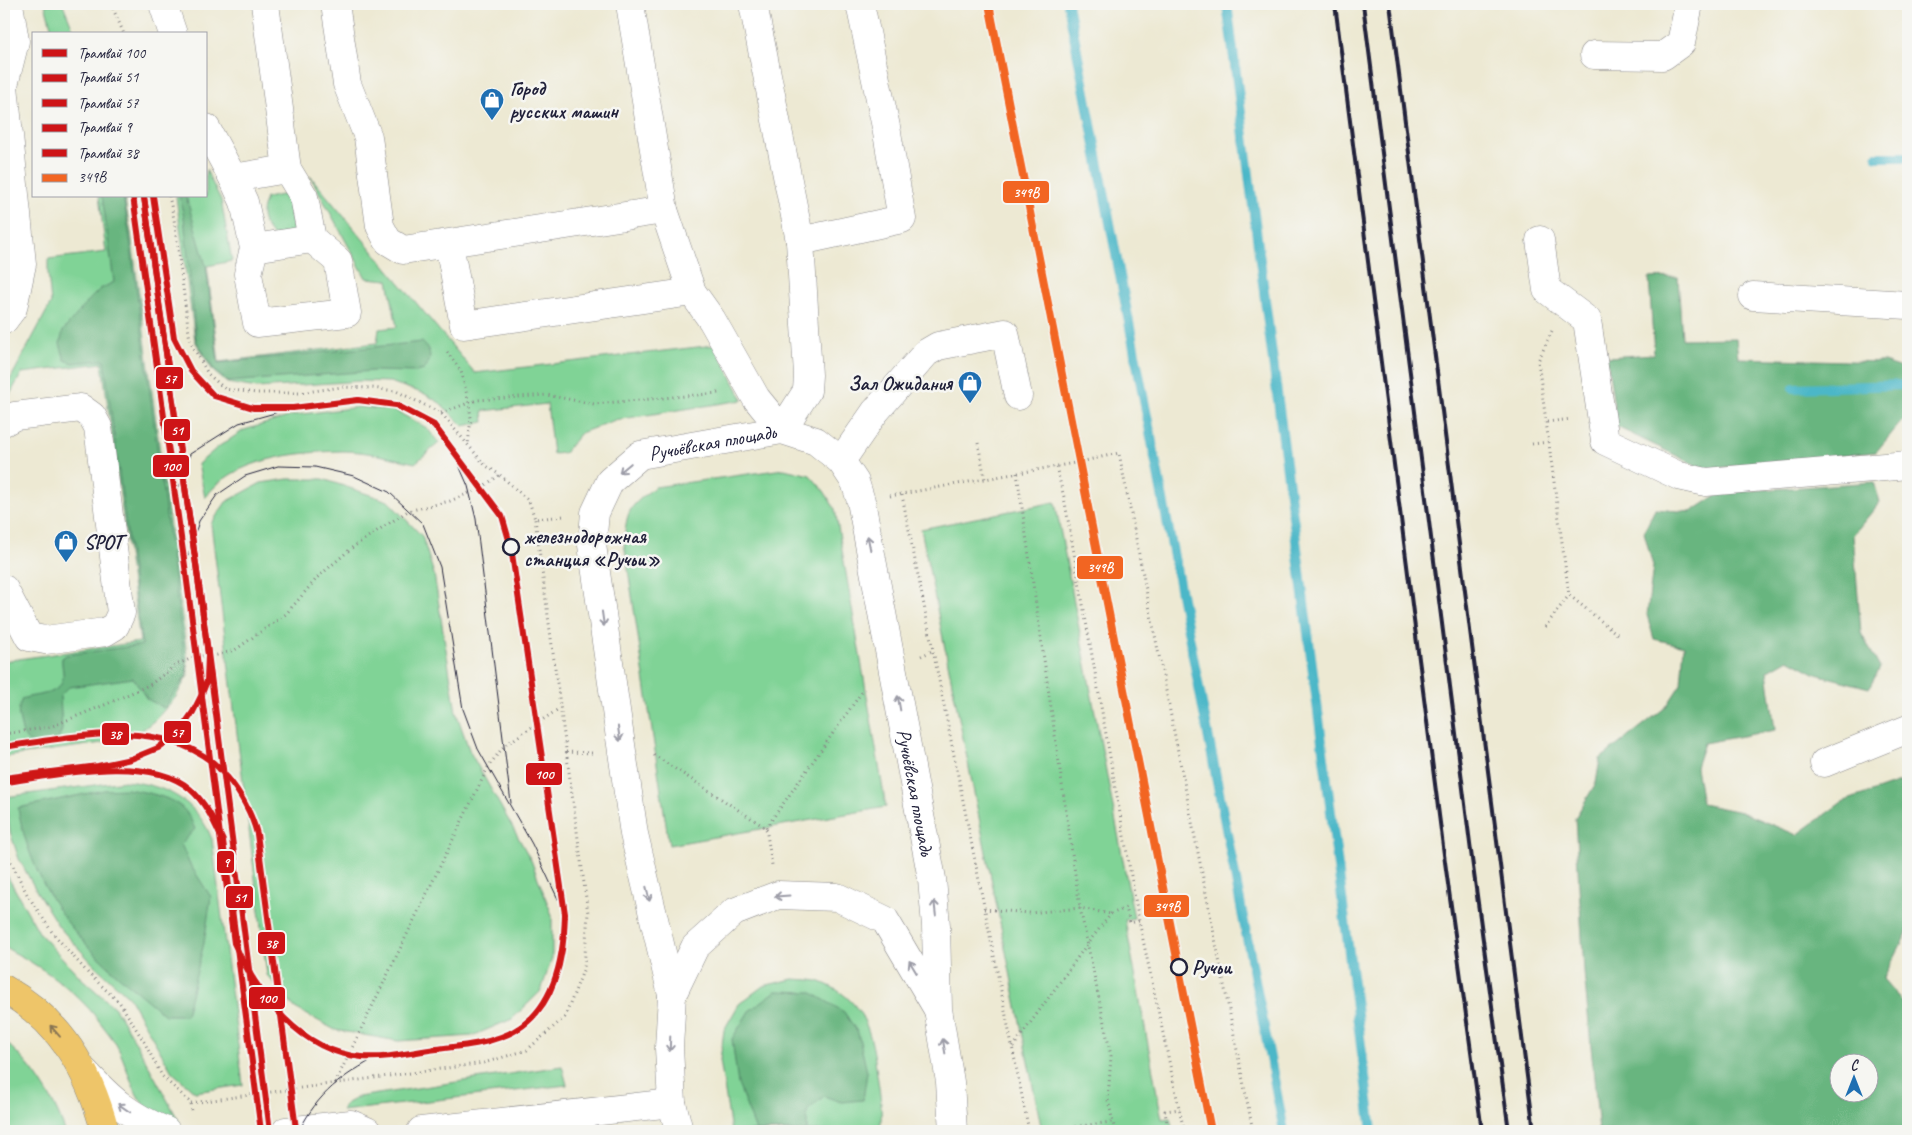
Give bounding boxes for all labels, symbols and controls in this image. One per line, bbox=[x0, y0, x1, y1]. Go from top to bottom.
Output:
legend bbox=[32, 32, 208, 198]
text: Трамвай 100 bbox=[78, 44, 147, 63]
text: Трамвай 51 bbox=[78, 68, 140, 87]
place label: Город русских машин bbox=[510, 76, 619, 124]
shop icon: Город русских машин bbox=[479, 87, 505, 121]
text: Трамвай 57 bbox=[78, 94, 140, 113]
text: Трамвай 9 bbox=[78, 118, 133, 137]
text: Трамвай 38 bbox=[78, 144, 140, 163]
text: 349В bbox=[78, 168, 107, 187]
line badge: 349В bbox=[1002, 180, 1050, 204]
text: 349В bbox=[1013, 184, 1041, 201]
line badge: 57 bbox=[155, 366, 184, 390]
text: 57 bbox=[164, 370, 178, 387]
shop icon: Зал Ожидания bbox=[957, 370, 983, 404]
place label: Зал Ожидания bbox=[848, 371, 954, 396]
line badge: 51 bbox=[163, 418, 191, 442]
street label: Ручьёвская площадь bbox=[647, 419, 779, 466]
text: 51 bbox=[171, 422, 185, 439]
line badge: 100 bbox=[152, 454, 190, 478]
text: 100 bbox=[162, 458, 182, 475]
one-way arrow bbox=[618, 462, 631, 474]
place label: железнодорожная станция «Ручьи» bbox=[524, 524, 661, 572]
shop icon: SPOT bbox=[53, 529, 79, 563]
place label: SPOT bbox=[84, 530, 128, 555]
one-way arrow bbox=[864, 536, 874, 552]
marker: железнодорожная станция «Ручьи» bbox=[502, 538, 520, 556]
line badge: 349В bbox=[1076, 555, 1124, 580]
text: 349В bbox=[1087, 559, 1115, 576]
one-way arrow bbox=[598, 611, 608, 627]
one-way arrow bbox=[894, 695, 904, 711]
line badge: 57 bbox=[163, 720, 192, 744]
line badge: 38 bbox=[101, 722, 130, 746]
text: 57 bbox=[171, 724, 185, 741]
text: 38 bbox=[109, 726, 123, 743]
one-way arrow bbox=[615, 726, 625, 742]
street label: Ручьёвская площадь bbox=[892, 727, 940, 859]
line badge: 100 bbox=[525, 762, 563, 786]
text: 100 bbox=[535, 766, 555, 783]
line badge: 9 bbox=[216, 850, 235, 874]
text: 9 bbox=[223, 854, 231, 871]
line badge: 51 bbox=[225, 885, 254, 909]
one-way arrow bbox=[644, 886, 653, 902]
text: 51 bbox=[234, 889, 248, 906]
one-way arrow bbox=[775, 891, 791, 900]
line badge: 349В bbox=[1143, 894, 1190, 918]
text: 349В bbox=[1154, 898, 1182, 915]
one-way arrow bbox=[930, 900, 939, 916]
line badge: 38 bbox=[257, 931, 286, 955]
text: 38 bbox=[265, 935, 279, 952]
place label: Ручьи bbox=[1192, 955, 1233, 980]
marker: Ручьи bbox=[1170, 958, 1188, 976]
one-way arrow bbox=[907, 961, 917, 975]
line badge: 100 bbox=[248, 986, 286, 1010]
text: 100 bbox=[258, 990, 278, 1007]
one-way arrow bbox=[49, 1024, 61, 1037]
one-way arrow bbox=[665, 1036, 674, 1052]
one-way arrow bbox=[939, 1038, 949, 1054]
north arrow bbox=[1830, 1052, 1880, 1102]
text: С bbox=[1851, 1057, 1860, 1074]
one-way arrow bbox=[117, 1103, 131, 1113]

